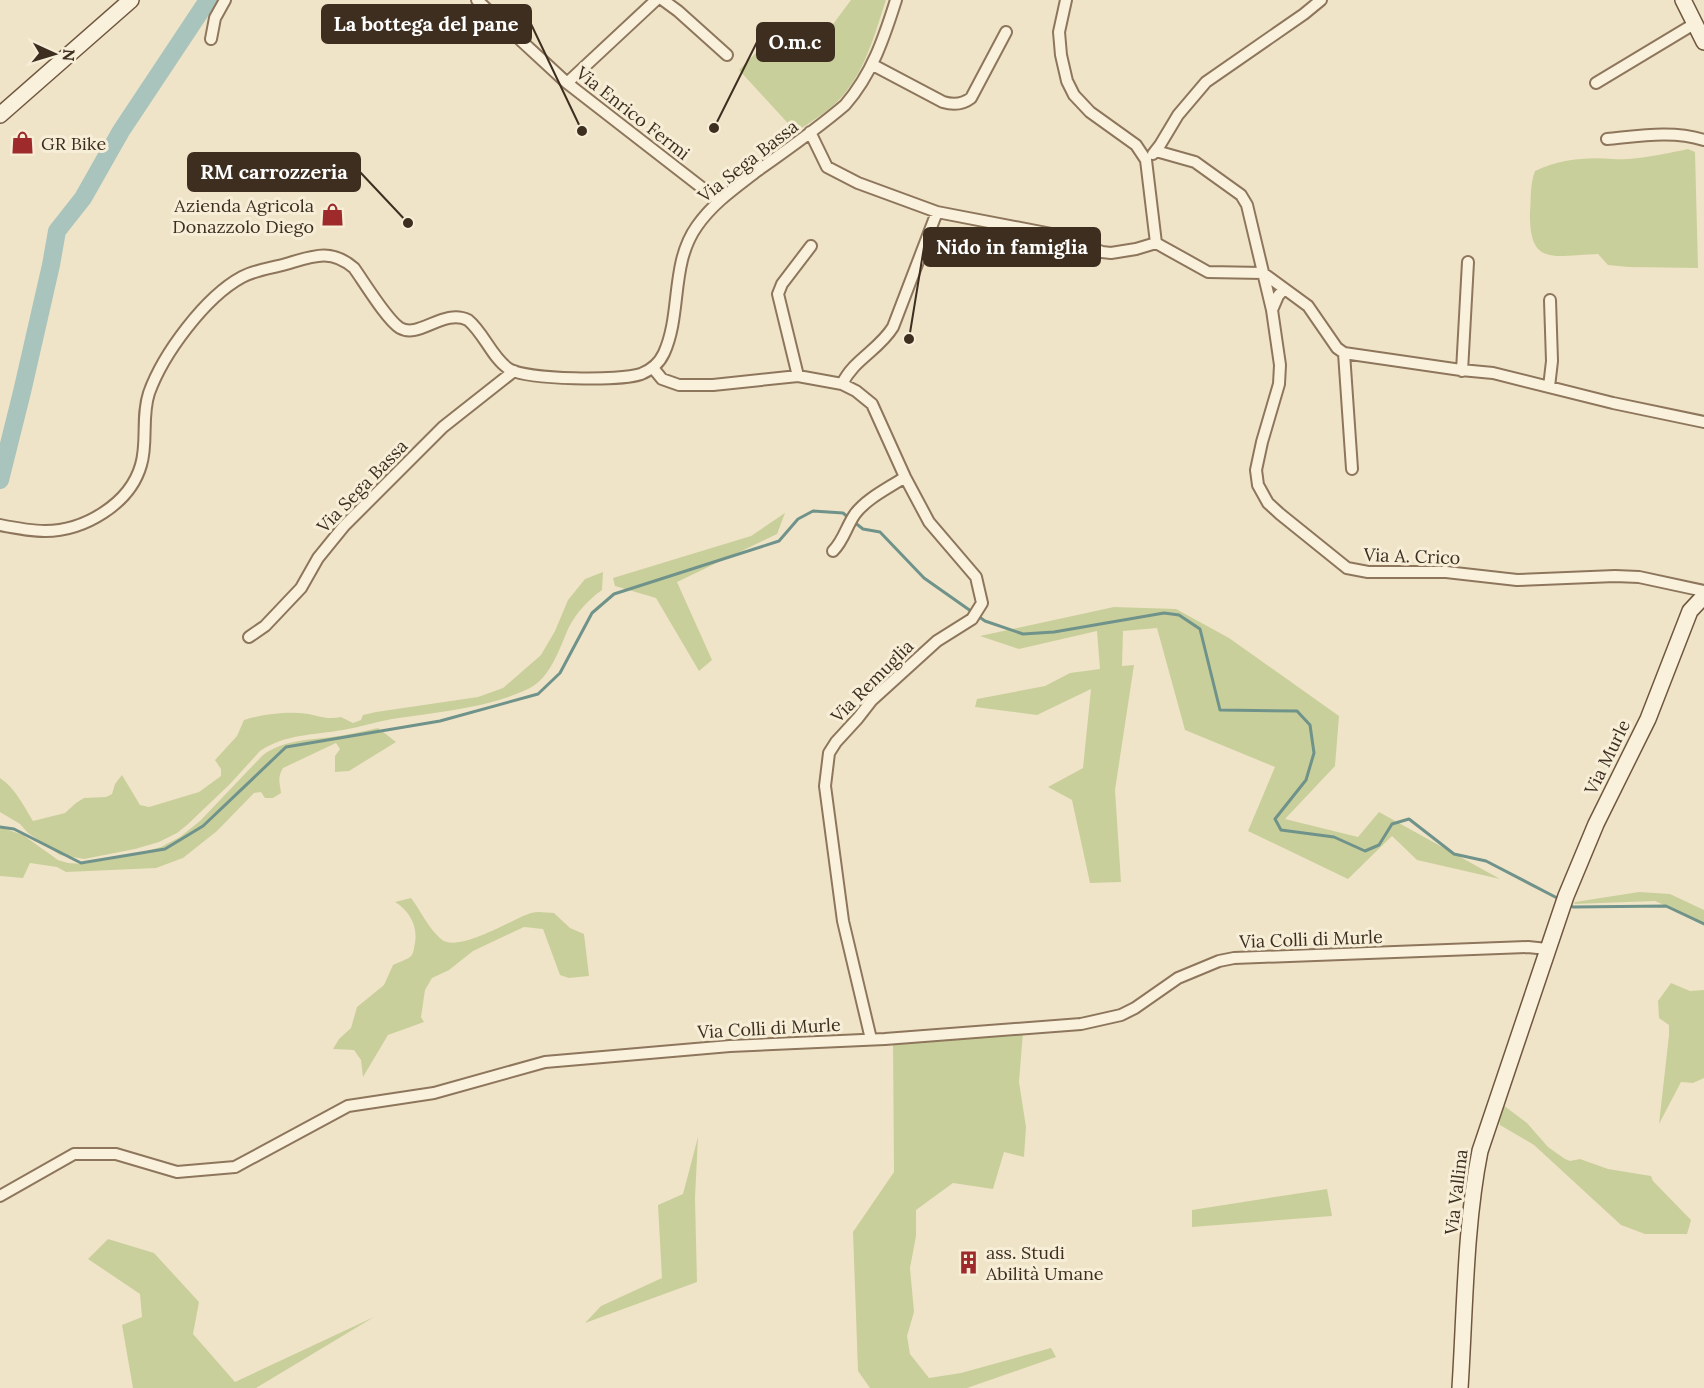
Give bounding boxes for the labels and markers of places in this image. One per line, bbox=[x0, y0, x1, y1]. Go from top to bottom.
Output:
callout: La bottega del pane bbox=[322, 5, 531, 43]
callout: O.m.c bbox=[757, 23, 834, 61]
shop icon: GR Bike bbox=[10, 130, 36, 156]
place label: GR Bike bbox=[41, 132, 106, 155]
callout: RM carrozzeria bbox=[188, 153, 360, 191]
place label: Azienda Agricola Donazzolo Diego bbox=[172, 194, 314, 238]
shop icon: Azienda Agricola Donazzolo Diego bbox=[319, 202, 345, 228]
callout: Nido in famiglia bbox=[924, 228, 1100, 266]
place label: ass. Studi Abilità Umane bbox=[985, 1241, 1104, 1285]
building icon: ass. Studi Abilità Umane bbox=[955, 1249, 981, 1275]

